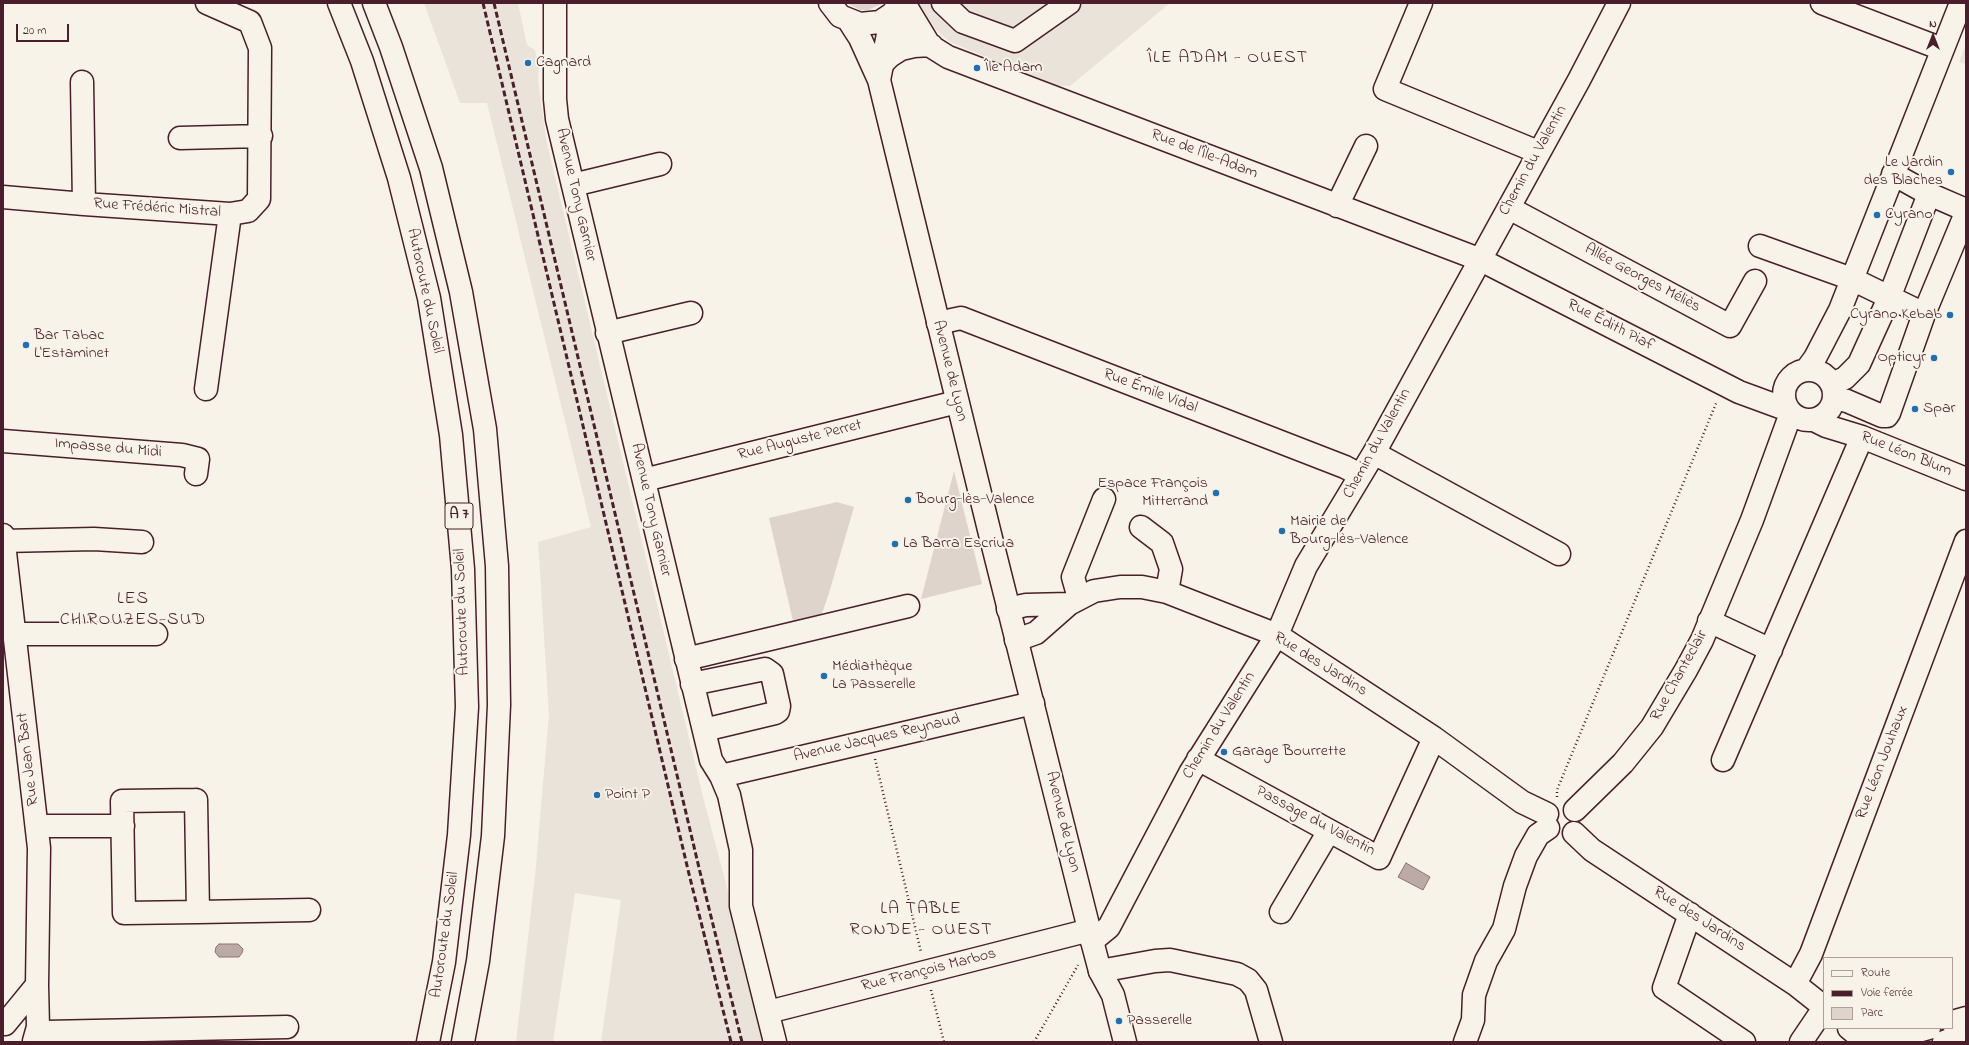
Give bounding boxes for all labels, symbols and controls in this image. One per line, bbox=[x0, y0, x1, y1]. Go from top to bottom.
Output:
scale bar bbox=[18, 16, 71, 42]
north arrow bbox=[1913, 16, 1953, 56]
text: N bbox=[1929, 16, 1937, 32]
text: 20 m bbox=[23, 22, 46, 40]
district label: ÎLE ADAM - OUEST bbox=[1148, 48, 1308, 70]
place label: Cagnard bbox=[536, 53, 591, 73]
marker: Cagnard bbox=[523, 58, 533, 68]
place label: Île Adam bbox=[985, 58, 1043, 78]
marker: Île Adam bbox=[972, 63, 982, 73]
street label: Chemin du Valentin bbox=[1496, 103, 1572, 219]
street label: Rue de l'Île-Adam bbox=[1148, 126, 1260, 184]
street label: Avenue Tony Garnier bbox=[550, 127, 600, 263]
place label: Le Jardin des Blaches bbox=[1864, 153, 1943, 191]
marker: Le Jardin des Blaches bbox=[1946, 167, 1956, 177]
street label: Rue Frédéric Mistral bbox=[93, 195, 221, 223]
place label: Cyrano bbox=[1885, 205, 1932, 225]
marker: Cyrano bbox=[1872, 210, 1882, 220]
street label: Autoroute du Soleil bbox=[401, 227, 447, 355]
street label: Allée Georges Méliès bbox=[1581, 240, 1703, 318]
street label: Rue Édith Piaf bbox=[1563, 296, 1657, 356]
place label: Cyrano Kebab bbox=[1850, 305, 1942, 325]
marker: Cyrano Kebab bbox=[1945, 310, 1955, 320]
street label: Avenue de Lyon bbox=[927, 318, 971, 424]
place label: Bar Tabac L'Estaminet bbox=[34, 326, 109, 364]
marker: Bar Tabac L'Estaminet bbox=[21, 340, 31, 350]
place label: Opticyr bbox=[1878, 348, 1926, 368]
marker: Opticyr bbox=[1929, 353, 1939, 363]
street label: Rue Émile Vidal bbox=[1100, 365, 1200, 419]
street label: Chemin du Valentin bbox=[1340, 386, 1416, 502]
place label: Spar bbox=[1923, 399, 1956, 419]
marker: Spar bbox=[1910, 404, 1920, 414]
street label: Rue Auguste Perret bbox=[736, 416, 864, 466]
street label: Rue Léon Blum bbox=[1858, 428, 1954, 482]
street label: Impasse du Midi bbox=[54, 435, 162, 463]
street label: Avenue Tony Garnier bbox=[625, 442, 675, 578]
place label: Espace François Mitterrand bbox=[1098, 474, 1208, 512]
marker: Espace François Mitterrand bbox=[1211, 488, 1221, 498]
place label: Bourg-lès-Valence bbox=[916, 490, 1035, 510]
marker: Bourg-lès-Valence bbox=[903, 495, 913, 505]
road number: A 7 bbox=[445, 503, 473, 529]
place label: Mairie de Bourg-lès-Valence bbox=[1290, 512, 1409, 550]
marker: Mairie de Bourg-lès-Valence bbox=[1277, 526, 1287, 536]
place label: La Barra Escriua bbox=[903, 534, 1014, 554]
marker: La Barra Escriua bbox=[890, 539, 900, 549]
street label: Autoroute du Soleil bbox=[451, 548, 475, 676]
district label: LES CHIROUZES-SUD bbox=[60, 589, 206, 632]
street label: Rue Chanteclair bbox=[1647, 627, 1713, 725]
street label: Rue des Jardins bbox=[1270, 629, 1370, 701]
place label: Médiathèque La Passerelle bbox=[832, 657, 916, 695]
street label: Chemin du Valentin bbox=[1179, 669, 1261, 783]
marker: Médiathèque La Passerelle bbox=[819, 671, 829, 681]
street label: Rue Léon Jouhaux bbox=[1853, 703, 1913, 823]
street label: Rue Jean Bart bbox=[14, 711, 44, 807]
street label: Avenue Jacques Reynaud bbox=[792, 711, 962, 767]
place label: Garage Bourrette bbox=[1232, 742, 1346, 762]
marker: Garage Bourrette bbox=[1219, 747, 1229, 757]
street label: Avenue de Lyon bbox=[1040, 769, 1084, 875]
street label: Passage du Valentin bbox=[1252, 782, 1378, 862]
place label: Point P bbox=[605, 785, 650, 805]
marker: Point P bbox=[592, 790, 602, 800]
street label: Autoroute du Soleil bbox=[428, 871, 464, 999]
street label: Rue des Jardins bbox=[1649, 883, 1749, 957]
district label: LA TABLE RONDE - OUEST bbox=[850, 899, 992, 942]
street label: Rue François Marbos bbox=[860, 945, 998, 997]
legend bbox=[1823, 957, 1953, 1029]
text: Route bbox=[1861, 964, 1890, 982]
text: Voie ferrée bbox=[1861, 984, 1913, 1002]
text: Parc bbox=[1861, 1004, 1883, 1022]
place label: Passerelle bbox=[1127, 1011, 1192, 1031]
marker: Passerelle bbox=[1114, 1016, 1124, 1026]

